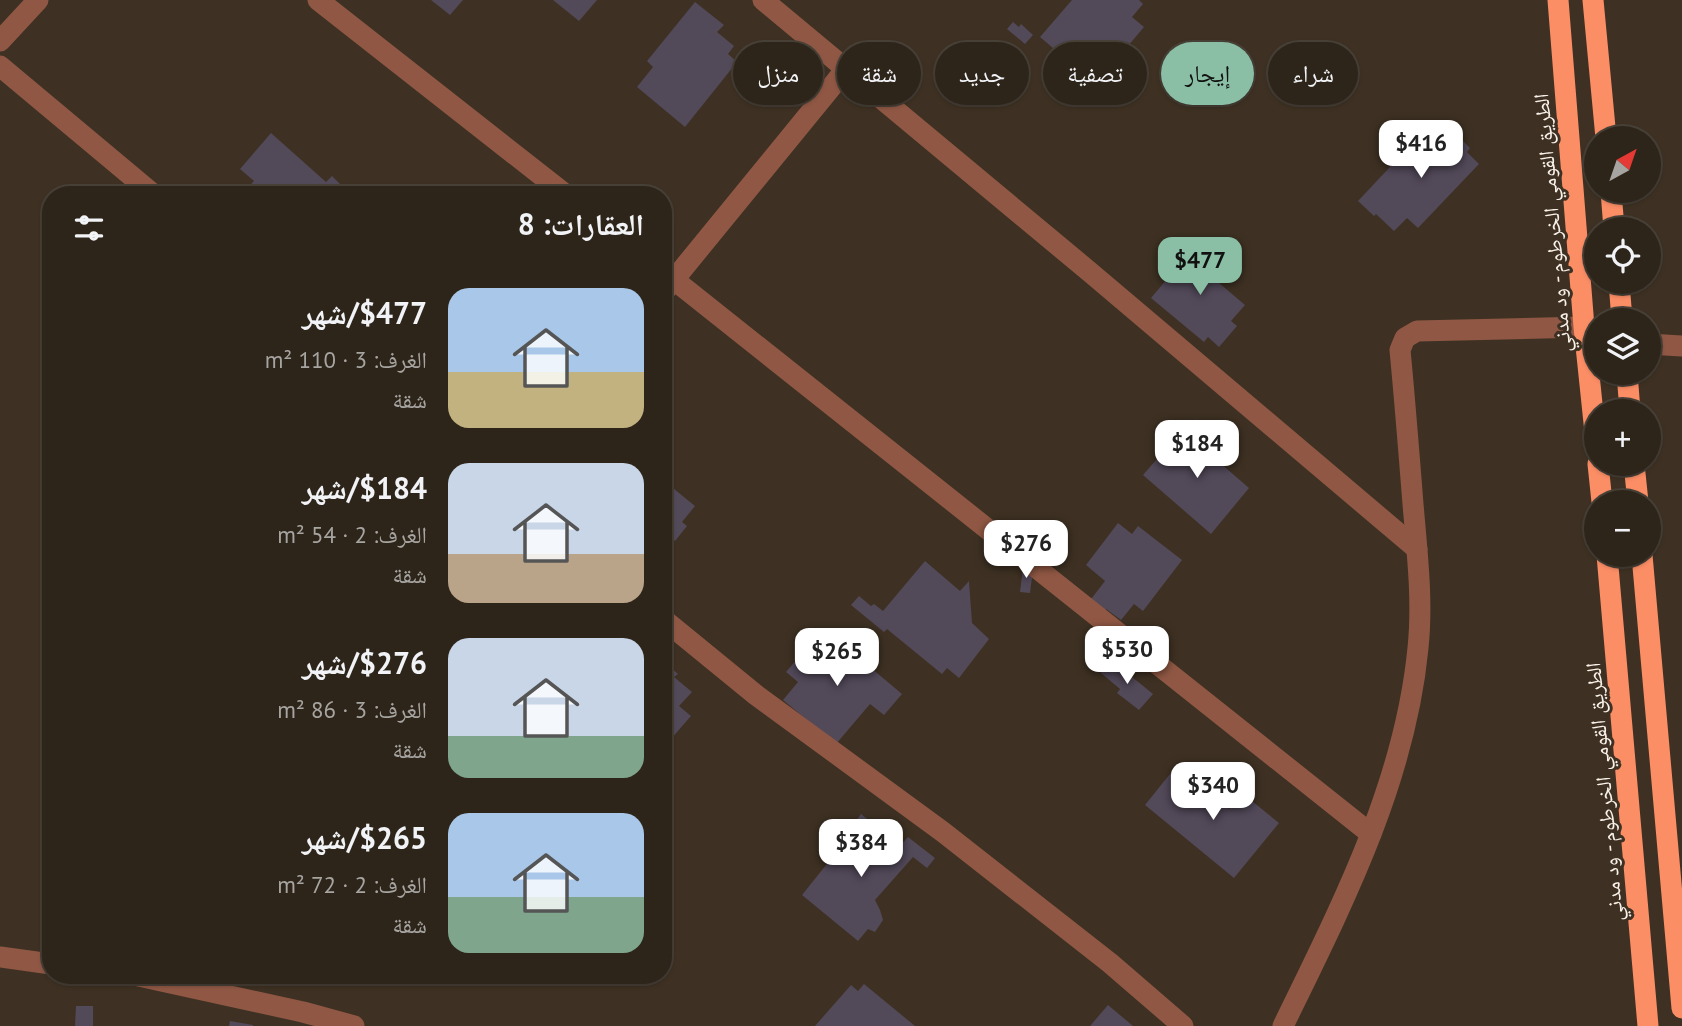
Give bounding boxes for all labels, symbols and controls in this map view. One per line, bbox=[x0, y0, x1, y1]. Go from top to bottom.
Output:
chip: منزل bbox=[733, 42, 823, 105]
chip: شقة bbox=[837, 42, 921, 105]
chip: جديد bbox=[935, 42, 1029, 105]
chip: تصفية bbox=[1043, 42, 1147, 105]
chip: إيجار bbox=[1161, 42, 1254, 105]
chip: شراء bbox=[1268, 42, 1358, 105]
street label: الطريق القومي الخرطوم - ود مدني bbox=[1527, 92, 1580, 353]
pin: $416 bbox=[1380, 120, 1462, 180]
north arrow bbox=[1584, 126, 1661, 203]
map controls bbox=[1584, 126, 1661, 567]
text: $416 bbox=[1395, 128, 1447, 157]
text: العقارات: 8 bbox=[518, 204, 644, 243]
icon: filters bbox=[70, 209, 108, 247]
button: locate bbox=[1584, 217, 1661, 294]
pin: $477 bbox=[1159, 238, 1241, 297]
text: $477 bbox=[1174, 245, 1226, 274]
text: $477/شهر bbox=[302, 293, 427, 332]
button: layers bbox=[1584, 308, 1661, 385]
icon: home bbox=[504, 316, 588, 400]
text: الغرف: 3 · 110 m² bbox=[265, 345, 427, 374]
text: شقة bbox=[393, 385, 427, 414]
button: + bbox=[1584, 399, 1661, 476]
pin: $184 bbox=[1156, 420, 1238, 480]
text: $184 bbox=[1171, 428, 1223, 457]
text: $184/شهر bbox=[302, 468, 427, 507]
button: − bbox=[1584, 490, 1661, 567]
icon: home bbox=[504, 491, 588, 575]
text: الغرف: 2 · 54 m² bbox=[277, 520, 427, 549]
pin: $276 bbox=[985, 520, 1067, 580]
text: $276 bbox=[1000, 528, 1052, 557]
text: شقة bbox=[393, 560, 427, 589]
pin: $530 bbox=[1086, 626, 1168, 686]
pin: $265 bbox=[796, 628, 878, 688]
text: $530 bbox=[1101, 634, 1153, 663]
text: $265 bbox=[811, 636, 863, 665]
text: $276/شهر bbox=[302, 643, 427, 682]
street label: الطريق القومي الخرطوم - ود مدني bbox=[1579, 661, 1632, 922]
icon: home bbox=[504, 666, 588, 750]
text: الغرف: 3 · 86 m² bbox=[277, 695, 427, 724]
text: شقة bbox=[393, 735, 427, 764]
pin: $340 bbox=[1172, 762, 1254, 822]
text: $340 bbox=[1187, 770, 1239, 799]
text: $265/شهر bbox=[302, 818, 427, 857]
pin: $384 bbox=[820, 820, 902, 879]
text: $384 bbox=[835, 827, 887, 856]
icon: home bbox=[504, 841, 588, 925]
text: الغرف: 2 · 72 m² bbox=[277, 870, 427, 899]
text: شقة bbox=[393, 910, 427, 939]

